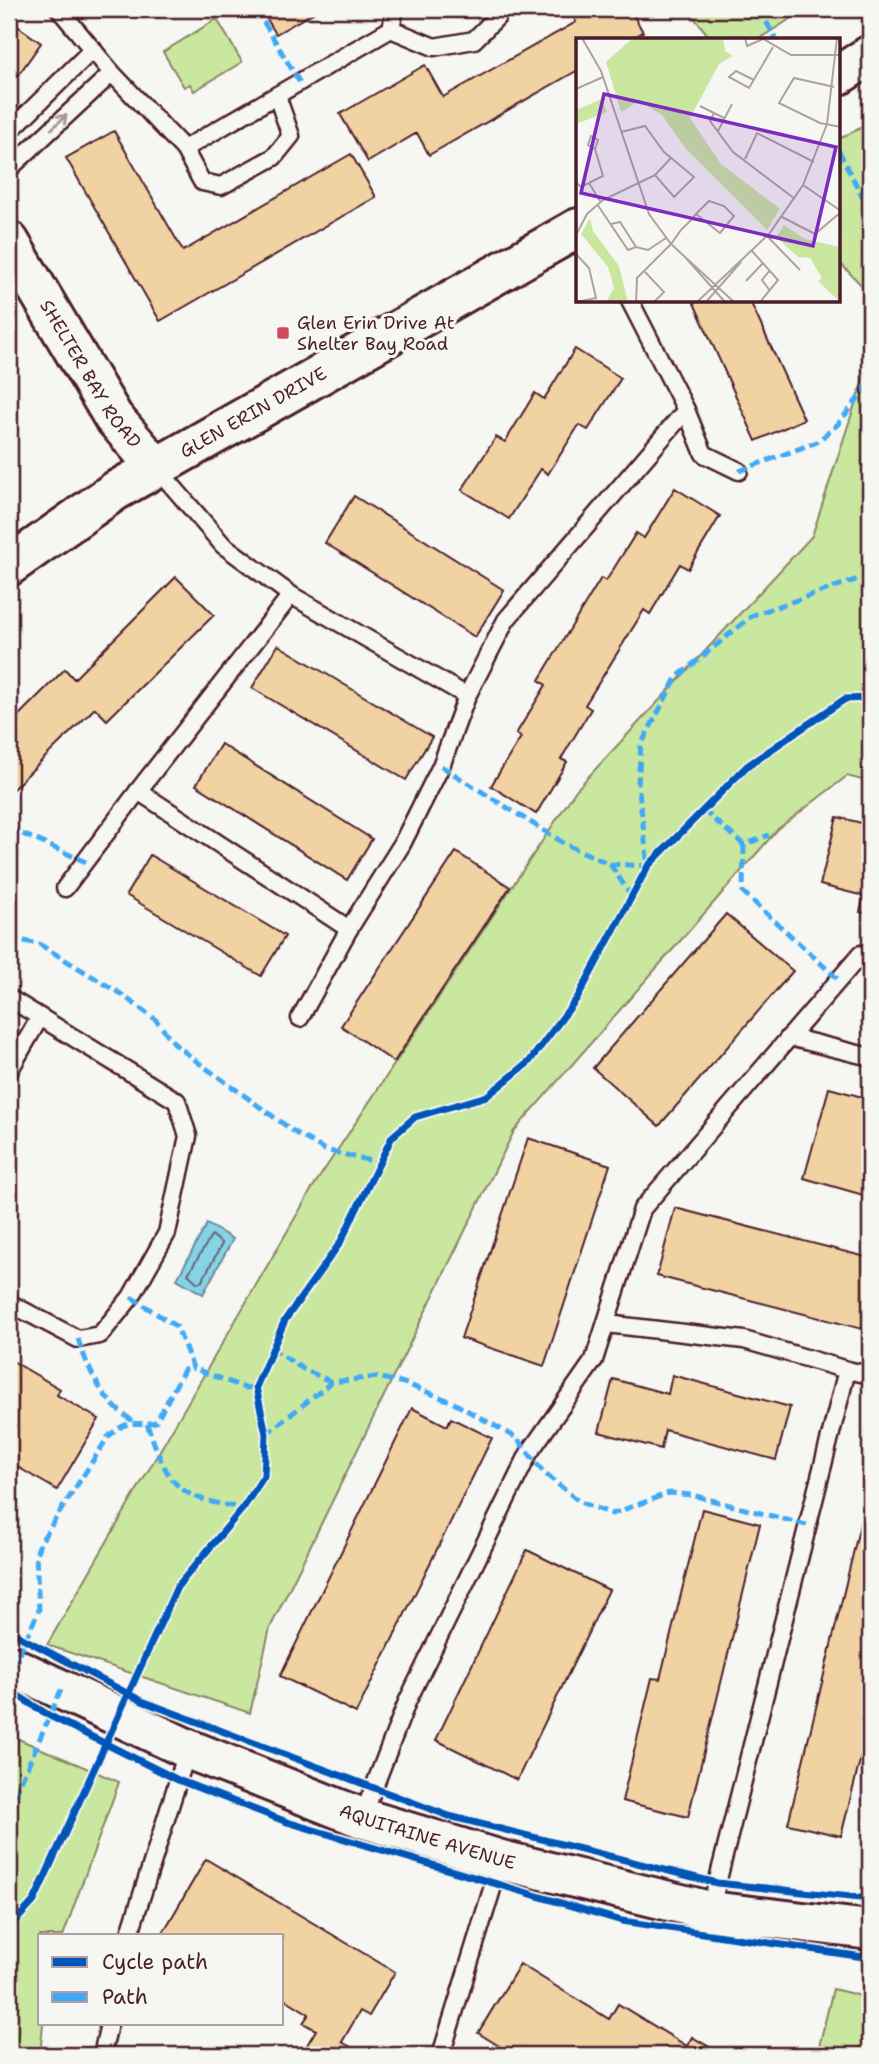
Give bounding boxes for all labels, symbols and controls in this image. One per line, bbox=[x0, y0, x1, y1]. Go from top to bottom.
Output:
inset map bbox=[576, 38, 840, 303]
one-way arrow bbox=[50, 114, 67, 131]
street label: SHELTER BAY ROAD bbox=[34, 295, 146, 453]
place label: Glen Erin Drive At Shelter Bay Road bbox=[297, 311, 455, 356]
marker: Glen Erin Drive At Shelter Bay Road bbox=[275, 325, 291, 341]
street label: GLEN ERIN DRIVE bbox=[176, 361, 331, 464]
street label: AQUITAINE AVENUE bbox=[336, 1798, 518, 1875]
legend bbox=[38, 1934, 284, 2025]
text: Cycle path bbox=[102, 1948, 208, 1976]
text: Path bbox=[102, 1983, 148, 2011]

